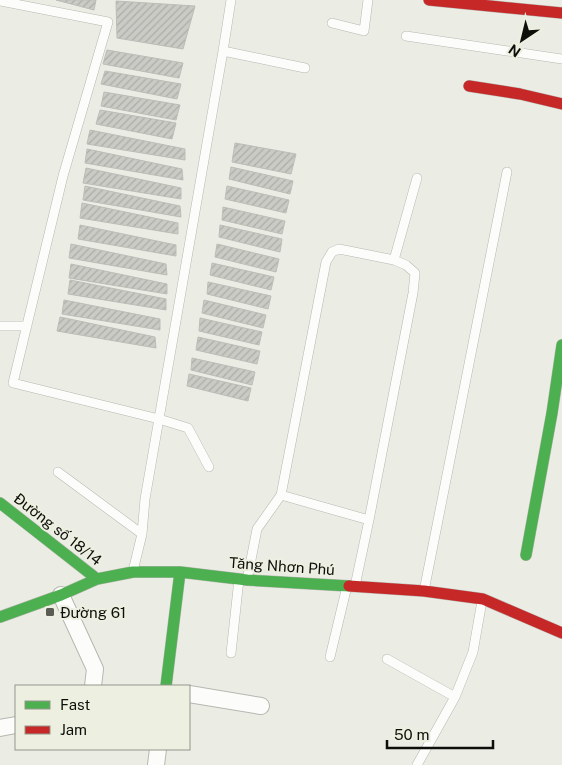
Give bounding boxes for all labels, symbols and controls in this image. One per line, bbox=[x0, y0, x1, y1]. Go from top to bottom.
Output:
north arrow bbox=[497, 15, 547, 65]
text: N bbox=[505, 41, 524, 60]
street label: Đường số 18/14 bbox=[11, 489, 105, 569]
street label: Tăng Nhơn Phú bbox=[228, 554, 336, 578]
place label: Đường 61 bbox=[60, 604, 126, 621]
marker: Đường 61 bbox=[44, 606, 56, 618]
legend bbox=[15, 685, 190, 750]
text: Fast bbox=[60, 696, 90, 713]
scale bar bbox=[387, 718, 493, 750]
text: Jam bbox=[60, 721, 87, 738]
text: 50 m bbox=[394, 726, 429, 743]

